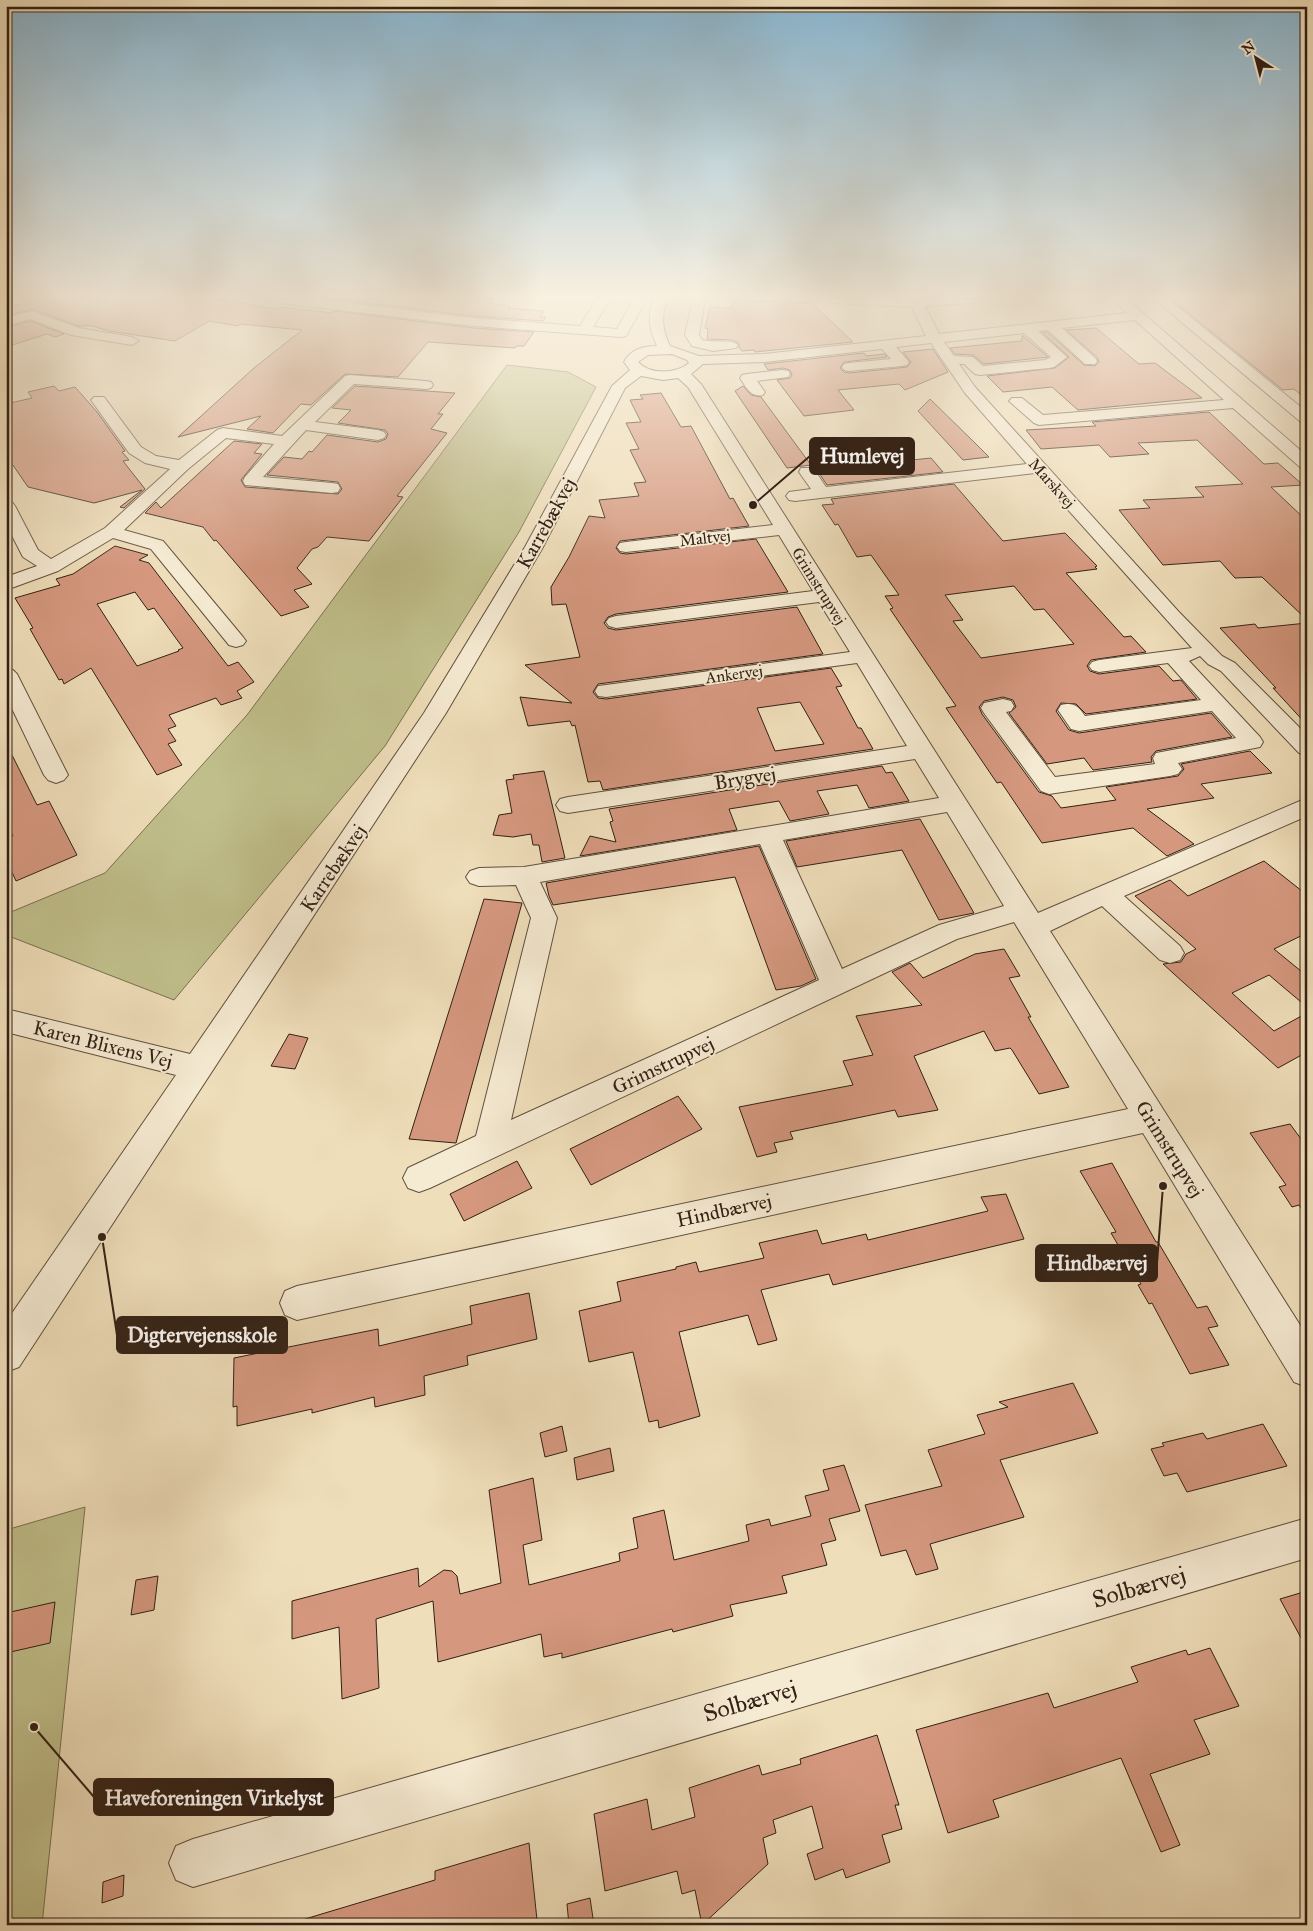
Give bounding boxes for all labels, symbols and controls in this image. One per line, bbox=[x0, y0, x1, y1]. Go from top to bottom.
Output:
north arrow bbox=[1230, 32, 1280, 82]
text: N bbox=[1239, 37, 1259, 58]
callout: Humlevej bbox=[810, 438, 914, 474]
text: Humlevej bbox=[820, 443, 904, 469]
street label: Marskvej bbox=[1025, 454, 1079, 512]
street label: Karrebækvej bbox=[511, 473, 581, 573]
street label: Maltvej bbox=[678, 525, 732, 551]
street label: Grimstrupvej bbox=[788, 544, 850, 628]
street label: Ankervej bbox=[703, 661, 764, 688]
street label: Brygvej bbox=[712, 761, 778, 796]
street label: Karrebækvej bbox=[295, 820, 371, 916]
street label: Karen Blixens Vej bbox=[31, 1015, 175, 1073]
street label: Grimstrupvej bbox=[608, 1031, 718, 1099]
street label: Grimstrupvej bbox=[1131, 1096, 1209, 1202]
street label: Hindbærvej bbox=[674, 1188, 774, 1232]
callout: Hindbærvej bbox=[1036, 1245, 1157, 1281]
text: Hindbærvej bbox=[1046, 1250, 1148, 1276]
callout: Digtervejensskole bbox=[117, 1317, 287, 1353]
text: Digtervejensskole bbox=[127, 1322, 277, 1348]
street label: Solbærvej bbox=[1089, 1559, 1189, 1615]
street label: Solbærvej bbox=[700, 1673, 800, 1729]
callout: Haveforeningen Virkelyst bbox=[94, 1779, 333, 1815]
text: Haveforeningen Virkelyst bbox=[104, 1785, 324, 1811]

